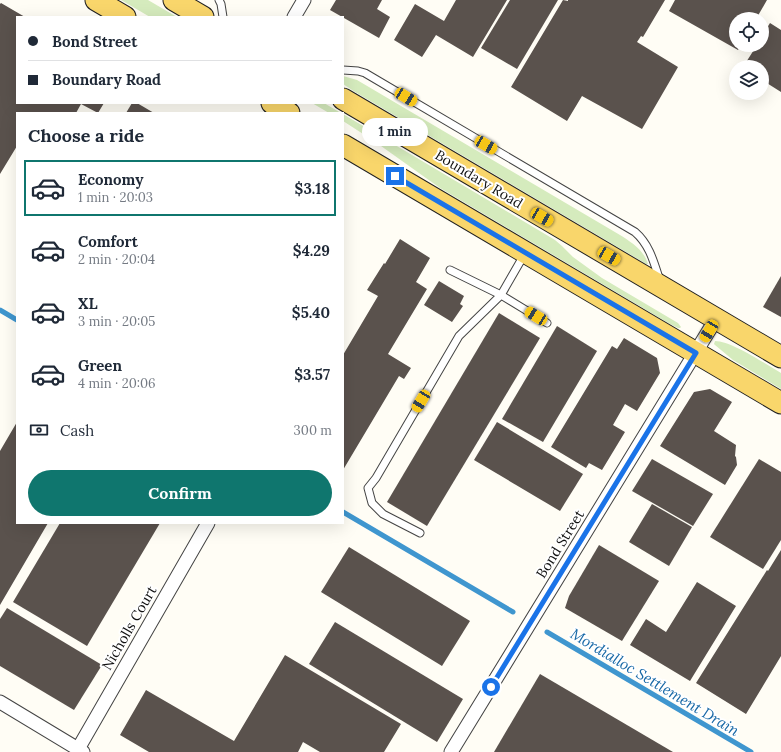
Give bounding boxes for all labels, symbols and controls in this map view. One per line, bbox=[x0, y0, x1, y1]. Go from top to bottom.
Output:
map controls bbox=[729, 12, 769, 100]
button: locate bbox=[729, 12, 769, 52]
text: Bond Street bbox=[52, 32, 137, 51]
button: layers bbox=[729, 60, 769, 100]
text: Boundary Road bbox=[52, 70, 161, 89]
car bbox=[393, 86, 419, 108]
callout: 1 min bbox=[362, 118, 428, 146]
text: 1 min bbox=[378, 123, 412, 140]
text: Choose a ride bbox=[28, 124, 144, 147]
car bbox=[473, 134, 499, 156]
street label: Boundary Road bbox=[432, 146, 526, 212]
route end bbox=[386, 167, 404, 185]
icon: car bbox=[30, 170, 66, 206]
text: Economy bbox=[78, 170, 143, 189]
text: $3.18 bbox=[295, 179, 330, 198]
text: 1 min · 20:03 bbox=[78, 189, 153, 206]
car bbox=[529, 206, 555, 228]
icon: car bbox=[30, 232, 66, 268]
text: Comfort bbox=[78, 232, 138, 251]
text: $4.29 bbox=[293, 241, 330, 260]
car bbox=[596, 245, 622, 267]
text: 2 min · 20:04 bbox=[78, 251, 155, 268]
icon: car bbox=[30, 294, 66, 330]
text: XL bbox=[78, 294, 98, 313]
text: $5.40 bbox=[292, 303, 330, 322]
car bbox=[523, 305, 549, 327]
text: 3 min · 20:05 bbox=[78, 313, 155, 330]
car bbox=[698, 318, 720, 344]
icon: car bbox=[30, 356, 66, 392]
text: Green bbox=[78, 356, 122, 375]
text: $3.57 bbox=[294, 365, 330, 384]
text: 4 min · 20:06 bbox=[78, 375, 156, 392]
car bbox=[410, 388, 432, 414]
icon: cash bbox=[28, 419, 50, 441]
text: Cash bbox=[60, 421, 94, 440]
text: 300 m bbox=[294, 422, 332, 439]
button: Confirm bbox=[28, 470, 332, 516]
street label: Bond Street bbox=[532, 506, 588, 581]
street label: Nicholls Court bbox=[98, 582, 161, 673]
water label: Mordialloc Settlement Drain bbox=[567, 624, 744, 740]
route start bbox=[482, 678, 500, 696]

